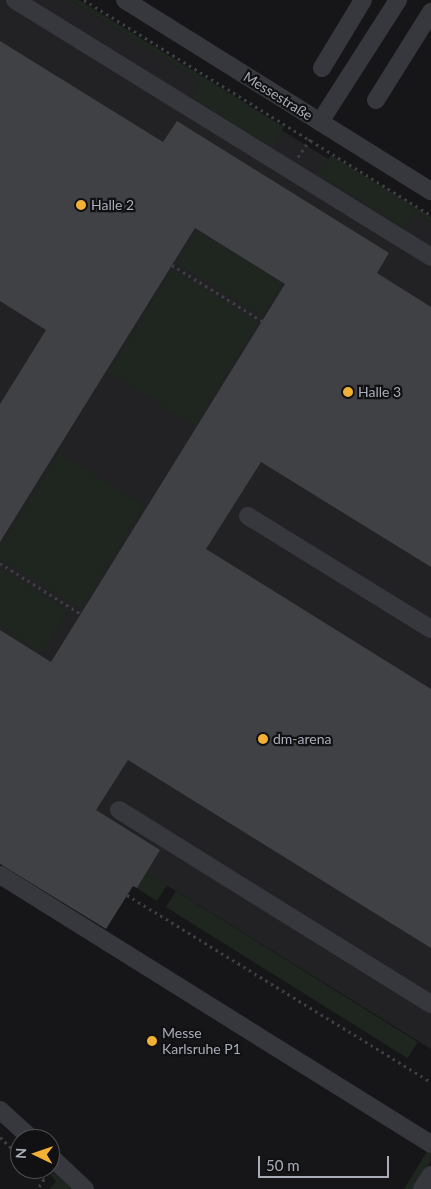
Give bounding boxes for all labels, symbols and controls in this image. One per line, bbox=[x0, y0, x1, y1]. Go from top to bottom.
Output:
street label: Messestraße bbox=[240, 68, 316, 124]
place label: Halle 2 bbox=[91, 197, 134, 213]
marker: Halle 2 bbox=[75, 199, 87, 211]
place label: Halle 3 bbox=[358, 384, 401, 400]
marker: Halle 3 bbox=[342, 386, 354, 398]
place label: dm-arena bbox=[273, 731, 331, 747]
marker: dm-arena bbox=[257, 733, 269, 745]
place label: Messe Karlsruhe P1 bbox=[162, 1025, 241, 1058]
marker: Messe Karlsruhe P1 bbox=[146, 1035, 158, 1047]
north arrow bbox=[10, 1129, 60, 1179]
scale bar bbox=[261, 1146, 392, 1178]
text: N bbox=[12, 1147, 29, 1159]
text: 50 m bbox=[266, 1156, 300, 1174]

